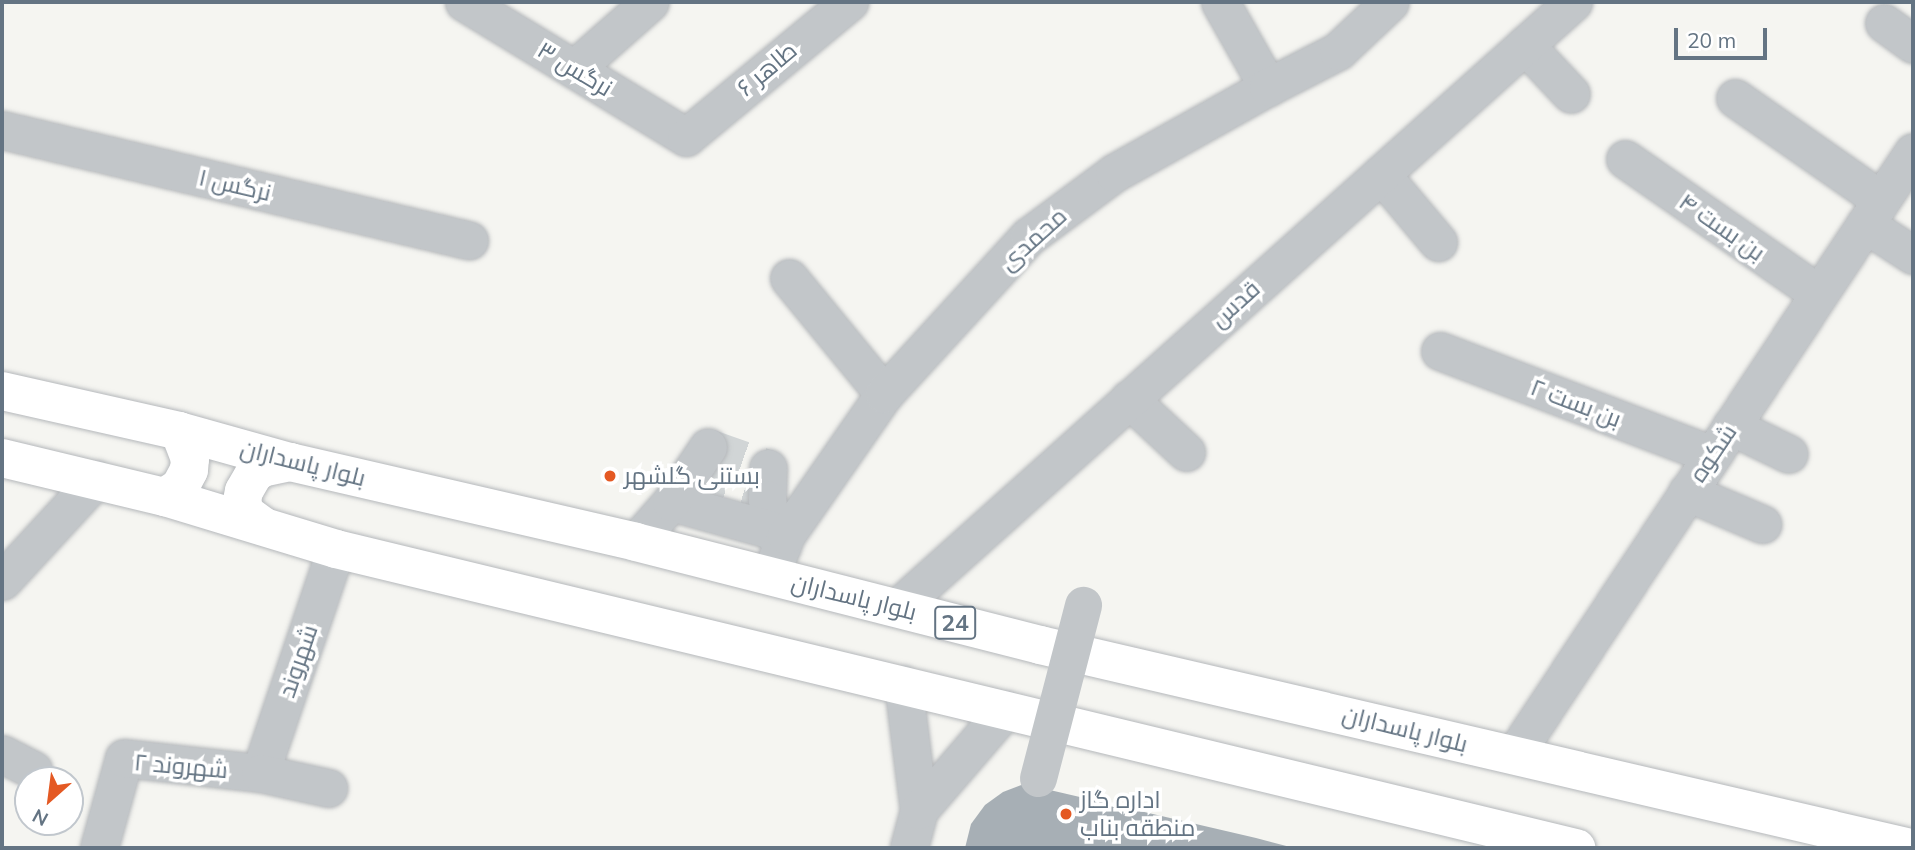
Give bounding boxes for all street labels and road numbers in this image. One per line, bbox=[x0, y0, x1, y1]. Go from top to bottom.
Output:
street label: نرگس ۳ bbox=[532, 35, 618, 103]
street label: طاهر ۶ bbox=[731, 36, 803, 102]
street label: نرگس ۱ bbox=[196, 163, 274, 207]
street label: بن بست ۴ bbox=[1673, 187, 1771, 267]
street label: محمدی bbox=[993, 201, 1073, 277]
street label: قدس bbox=[1204, 274, 1266, 334]
street label: بن بست ۲ bbox=[1526, 373, 1626, 433]
street label: شکوه bbox=[1683, 419, 1743, 487]
street label: بلوار پاسداران bbox=[237, 434, 369, 492]
street label: بلوار پاسداران bbox=[788, 568, 920, 626]
road number: 24 bbox=[934, 604, 976, 642]
street label: شهروند bbox=[272, 621, 324, 701]
street label: بلوار پاسداران bbox=[1339, 700, 1471, 758]
street label: شهروند ۲ bbox=[133, 748, 229, 784]

